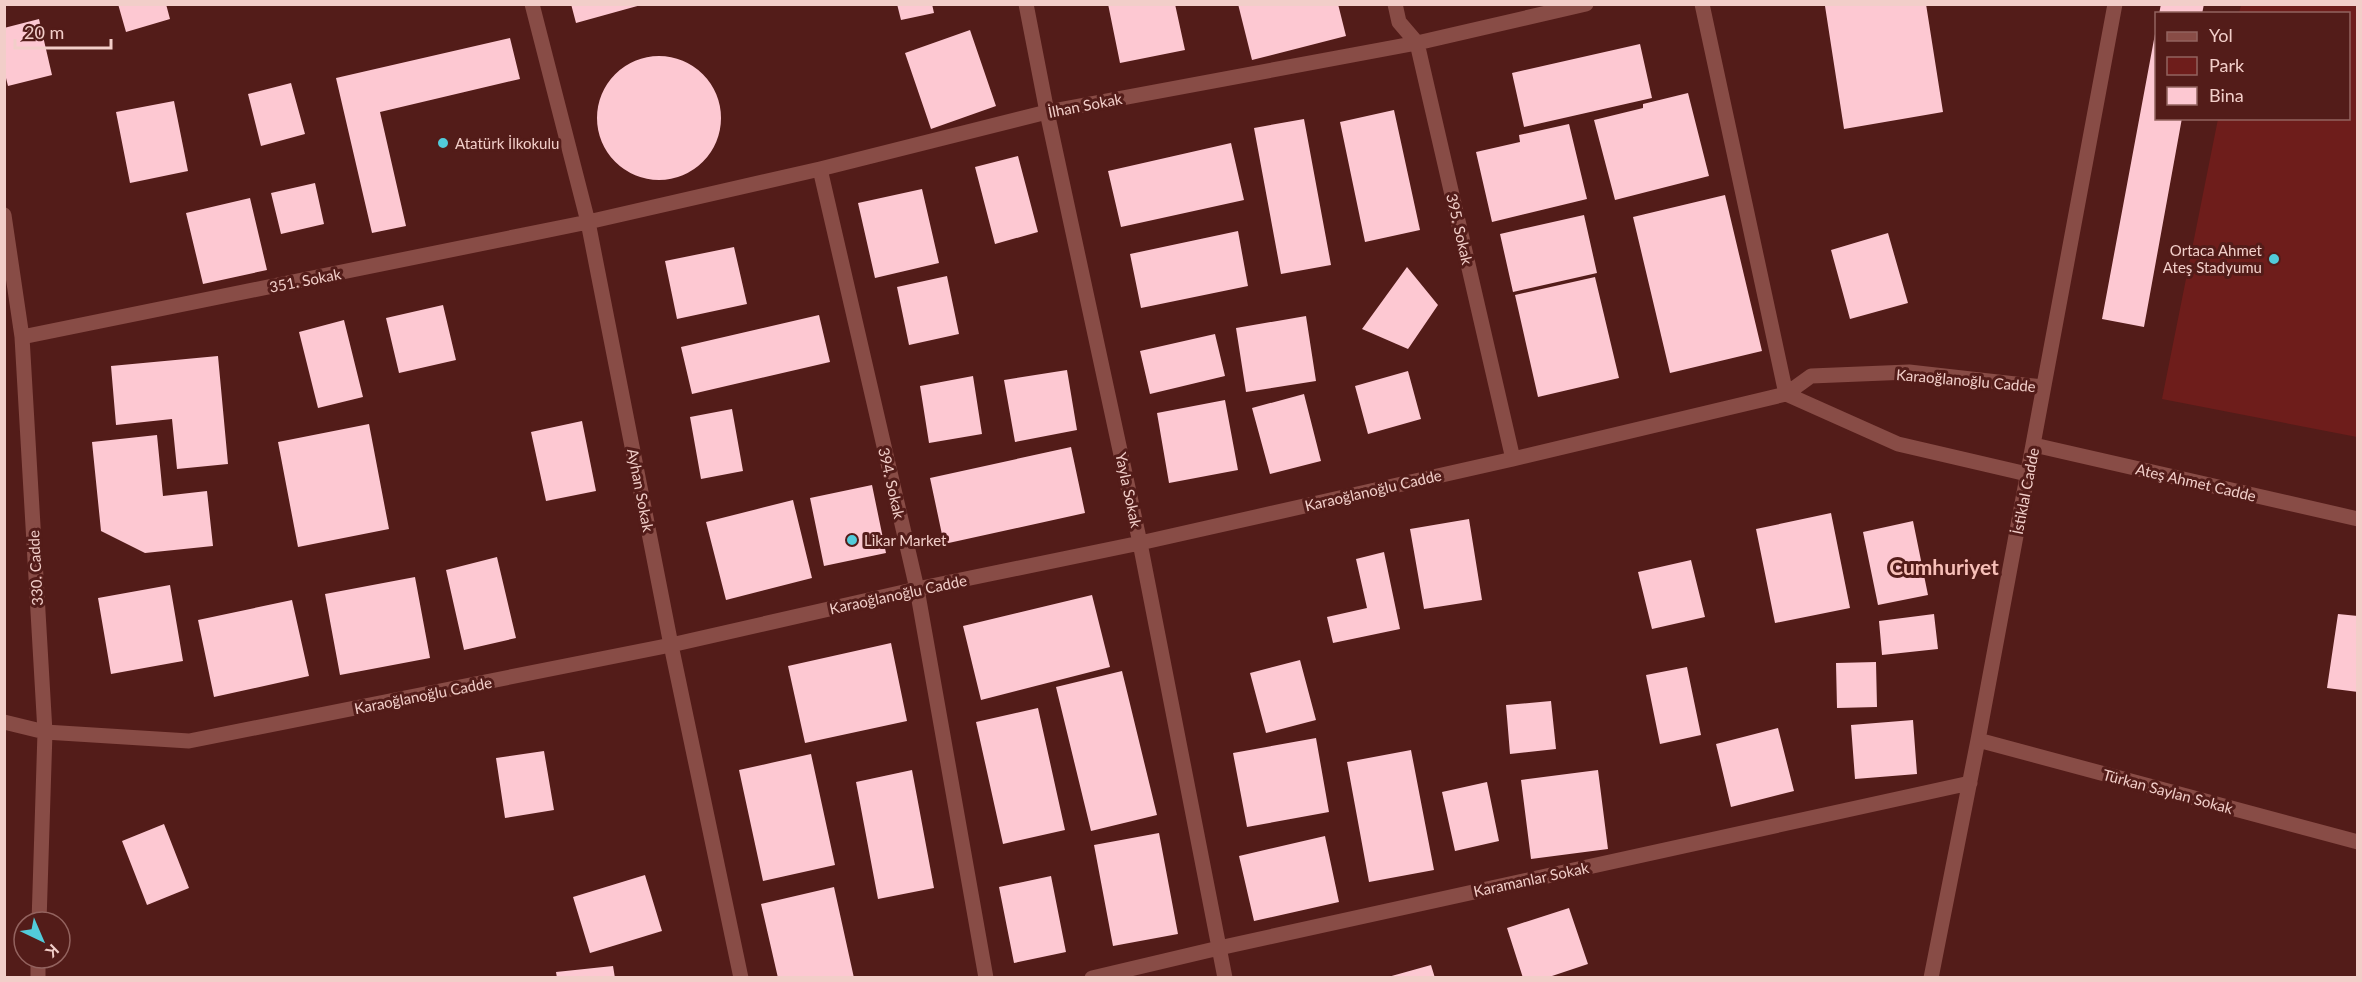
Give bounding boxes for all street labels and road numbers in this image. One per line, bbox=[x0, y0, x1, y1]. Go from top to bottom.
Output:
street label: İlhan Sokak bbox=[1046, 89, 1124, 121]
street label: 395. Sokak bbox=[1443, 192, 1477, 267]
street label: 351. Sokak bbox=[268, 264, 343, 296]
street label: Karaoğlanoğlu Cadde bbox=[1895, 365, 2037, 395]
street label: 394. Sokak bbox=[875, 446, 909, 521]
street label: İstiklal Cadde bbox=[2008, 446, 2042, 536]
street label: Ayhan Sokak bbox=[624, 447, 658, 534]
street label: Yayla Sokak bbox=[1112, 451, 1146, 530]
street label: Ateş Ahmet Cadde bbox=[2134, 459, 2258, 505]
street label: Karaoğlanoğlu Cadde bbox=[1303, 465, 1443, 515]
street label: 330. Cadde bbox=[24, 530, 46, 606]
street label: Karaoğlanoğlu Cadde bbox=[828, 571, 968, 617]
street label: Karaoğlanoğlu Cadde bbox=[353, 673, 493, 717]
street label: Türkan Saylan Sokak bbox=[2101, 765, 2235, 817]
street label: Karamanlar Sokak bbox=[1472, 858, 1591, 900]

